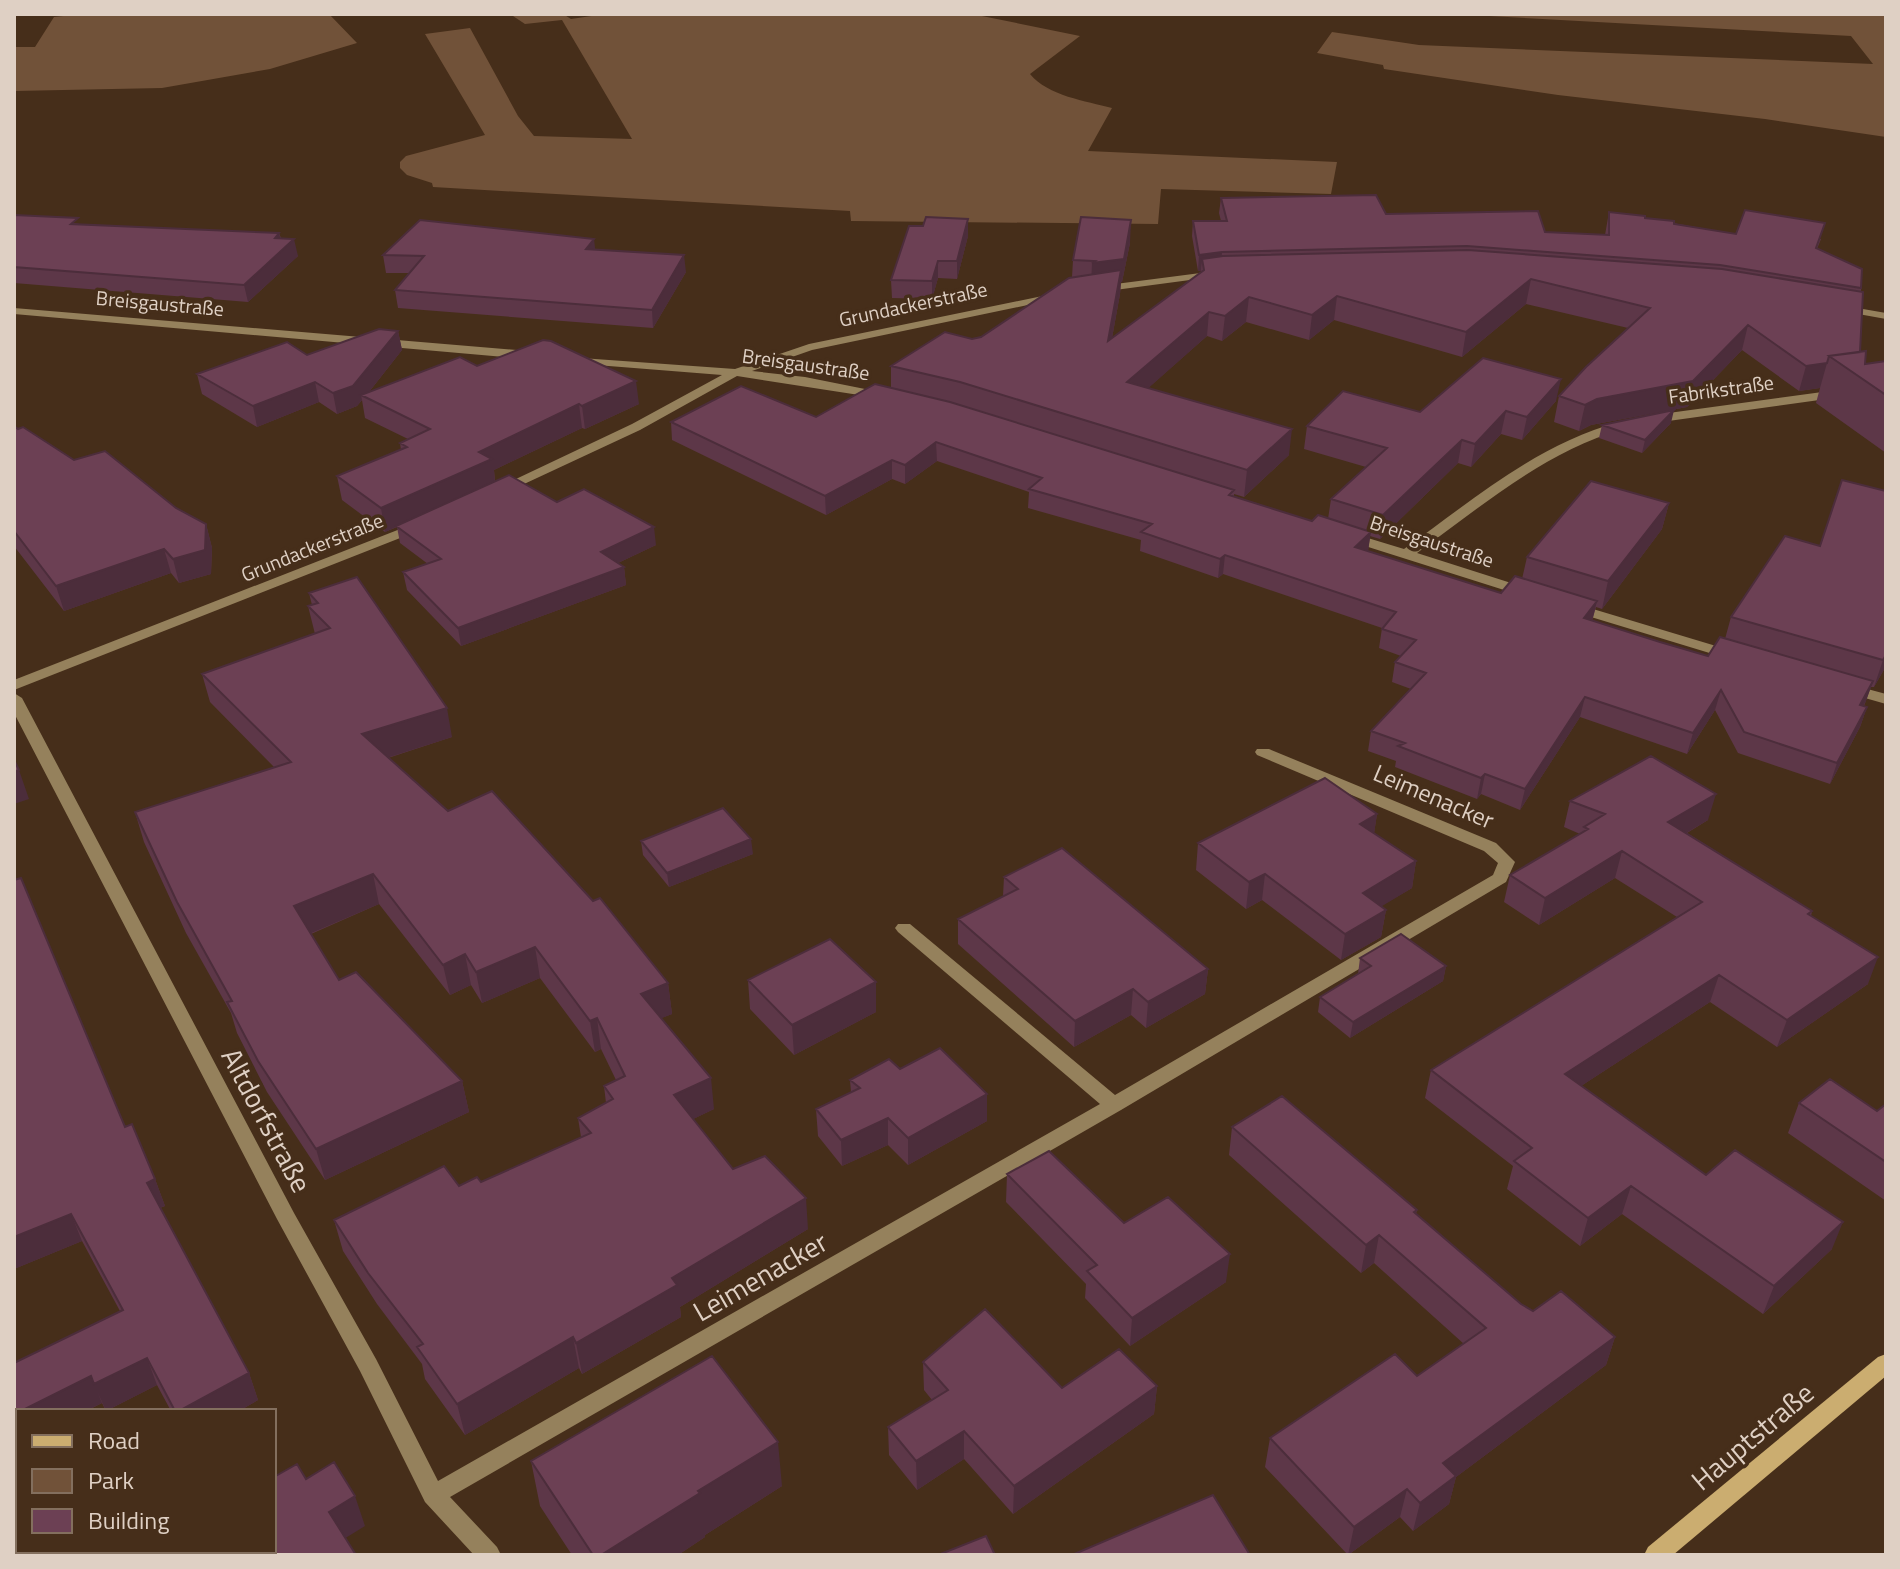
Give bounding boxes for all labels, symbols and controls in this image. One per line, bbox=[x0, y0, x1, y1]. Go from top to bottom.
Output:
street label: Grundackerstraße bbox=[836, 273, 990, 335]
street label: Breisgaustraße bbox=[95, 282, 225, 324]
street label: Breisgaustraße bbox=[740, 340, 872, 388]
street label: Fabrikstraße bbox=[1666, 366, 1776, 412]
street label: Grundackerstraße bbox=[236, 504, 388, 590]
street label: Breisgaustraße bbox=[1366, 506, 1498, 576]
street label: Leimenacker bbox=[1368, 754, 1500, 838]
street label: Altdorfstraße bbox=[211, 1040, 323, 1200]
street label: Leimenacker bbox=[685, 1220, 836, 1332]
street label: Hauptstraße bbox=[1681, 1372, 1823, 1500]
legend bbox=[16, 1409, 276, 1553]
text: Road bbox=[88, 1422, 140, 1458]
text: Park bbox=[88, 1462, 134, 1498]
text: Building bbox=[88, 1502, 170, 1538]

